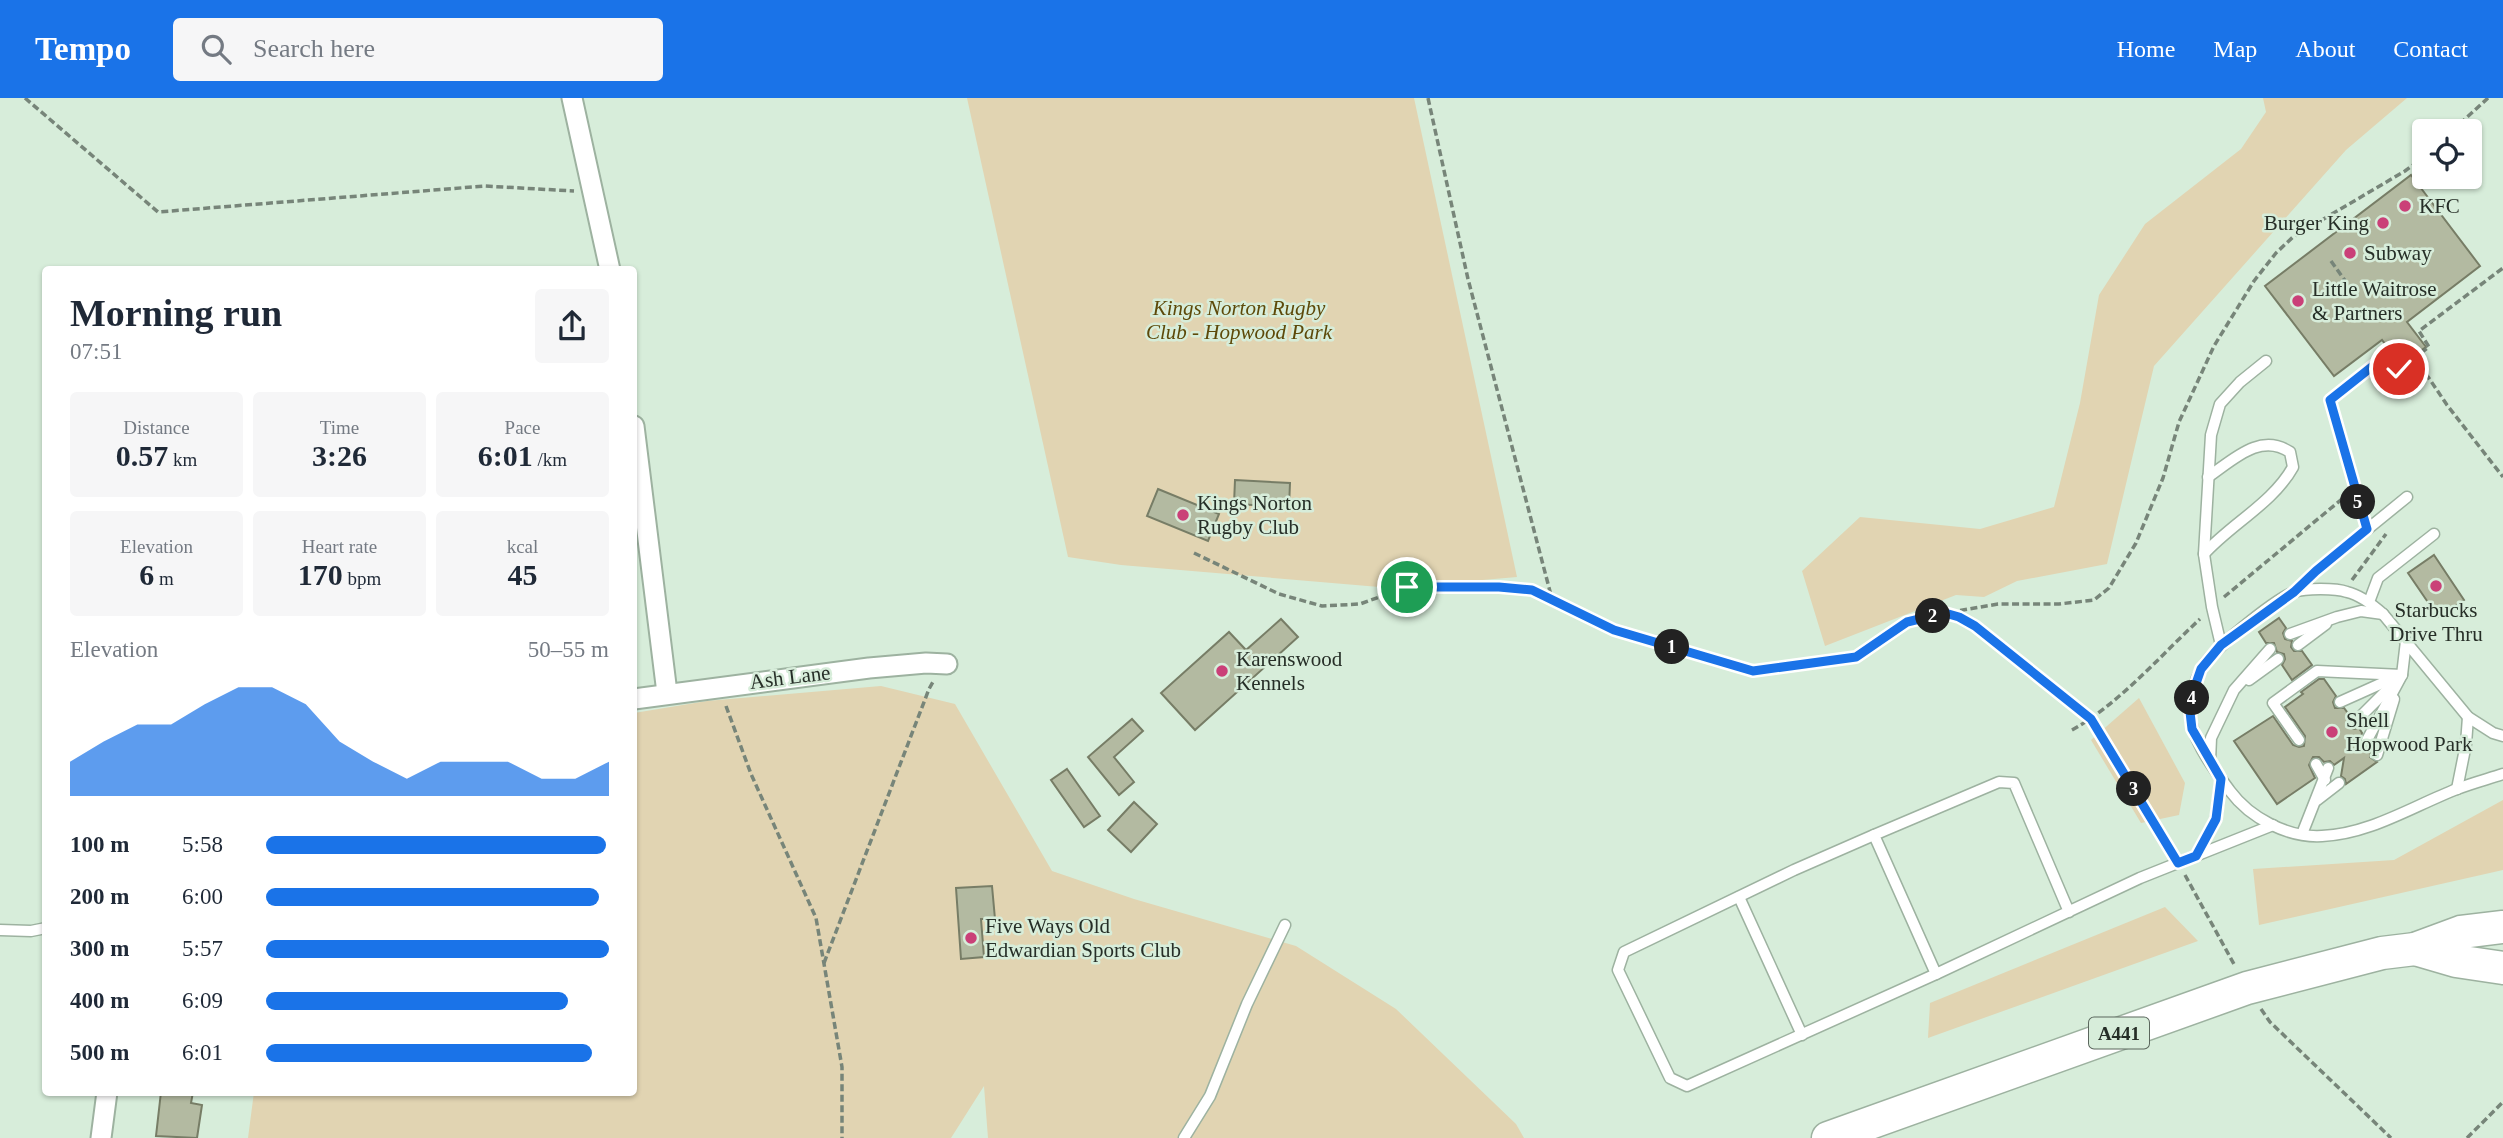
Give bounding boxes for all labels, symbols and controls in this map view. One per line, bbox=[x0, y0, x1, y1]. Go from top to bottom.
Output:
search box bbox=[173, 18, 663, 81]
icon: search bbox=[197, 30, 235, 68]
text: Tempo bbox=[35, 31, 131, 67]
text: Search here bbox=[253, 34, 375, 63]
text: Home bbox=[2117, 36, 2175, 62]
text: Map bbox=[2213, 36, 2257, 62]
text: About bbox=[2295, 36, 2355, 62]
text: Contact bbox=[2393, 36, 2468, 62]
map controls bbox=[2412, 119, 2482, 189]
button: locate bbox=[2412, 119, 2482, 189]
place label: KFC bbox=[2419, 194, 2460, 218]
marker: KFC bbox=[2397, 198, 2413, 214]
place label: Burger King bbox=[2264, 211, 2369, 235]
marker: Burger King bbox=[2375, 215, 2391, 231]
place label: Subway bbox=[2364, 241, 2432, 265]
marker: Subway bbox=[2342, 245, 2358, 261]
place label: Little Waitrose & Partners bbox=[2312, 277, 2436, 325]
button: share bbox=[535, 289, 609, 363]
text: Morning run bbox=[70, 292, 282, 334]
marker: Little Waitrose & Partners bbox=[2290, 293, 2306, 309]
park label: Kings Norton Rugby Club - Hopwood Park bbox=[1146, 296, 1333, 344]
text: 07:51 bbox=[70, 339, 122, 364]
pin bbox=[2369, 339, 2429, 399]
icon: check bbox=[2380, 350, 2418, 388]
text: Distance bbox=[123, 417, 190, 438]
text: Time bbox=[320, 417, 359, 438]
text: Pace bbox=[505, 417, 540, 438]
text: 0.57 bbox=[116, 439, 168, 472]
text: 3:26 bbox=[312, 439, 367, 472]
text: 6:01 bbox=[478, 439, 533, 472]
text: km bbox=[168, 449, 197, 470]
text: /km bbox=[533, 449, 567, 470]
pin: 5 bbox=[2340, 484, 2376, 520]
place label: Kings Norton Rugby Club bbox=[1197, 491, 1312, 539]
text: 5 bbox=[2353, 491, 2362, 512]
marker: Kings Norton Rugby Club bbox=[1175, 507, 1191, 523]
text: Elevation bbox=[120, 536, 193, 557]
text: Heart rate bbox=[302, 536, 377, 557]
text: kcal bbox=[507, 536, 538, 557]
pin bbox=[1377, 557, 1437, 617]
text: 6 bbox=[139, 558, 154, 591]
text: 170 bbox=[298, 558, 343, 591]
text: 45 bbox=[508, 558, 538, 591]
text: m bbox=[154, 568, 174, 589]
text: bpm bbox=[343, 568, 381, 589]
icon: arrive bbox=[1388, 568, 1426, 606]
marker: Starbucks Drive Thru bbox=[2428, 578, 2444, 594]
pin: 2 bbox=[1916, 598, 1951, 634]
place label: Starbucks Drive Thru bbox=[2389, 598, 2483, 646]
text: 2 bbox=[1928, 605, 1937, 626]
pin: 1 bbox=[1654, 630, 1690, 664]
text: 1 bbox=[1667, 636, 1676, 657]
text: Elevation bbox=[70, 637, 158, 662]
text: 50–55 m bbox=[528, 637, 609, 662]
place label: Karenswood Kennels bbox=[1236, 647, 1343, 695]
street label: Ash Lane bbox=[748, 660, 832, 694]
marker: Karenswood Kennels bbox=[1214, 663, 1230, 679]
pin: 4 bbox=[2174, 680, 2210, 716]
text: 4 bbox=[2187, 687, 2196, 708]
place label: Shell Hopwood Park bbox=[2346, 708, 2473, 756]
marker: Shell Hopwood Park bbox=[2324, 724, 2340, 740]
pin: 3 bbox=[2116, 772, 2152, 806]
text: 3 bbox=[2129, 778, 2138, 799]
text: 100 m bbox=[70, 832, 129, 857]
text: 5:58 bbox=[182, 832, 223, 857]
text: 200 m bbox=[70, 884, 129, 909]
text: 6:00 bbox=[182, 884, 223, 909]
place label: Five Ways Old Edwardian Sports Club bbox=[985, 914, 1181, 962]
marker: Five Ways Old Edwardian Sports Club bbox=[963, 930, 979, 946]
text: 300 m bbox=[70, 936, 129, 961]
text: 5:57 bbox=[182, 936, 223, 961]
text: 400 m bbox=[70, 988, 129, 1013]
text: 6:09 bbox=[182, 988, 223, 1013]
road number: A441 bbox=[2089, 1018, 2149, 1049]
text: 500 m bbox=[70, 1040, 129, 1065]
text: 6:01 bbox=[182, 1040, 223, 1065]

